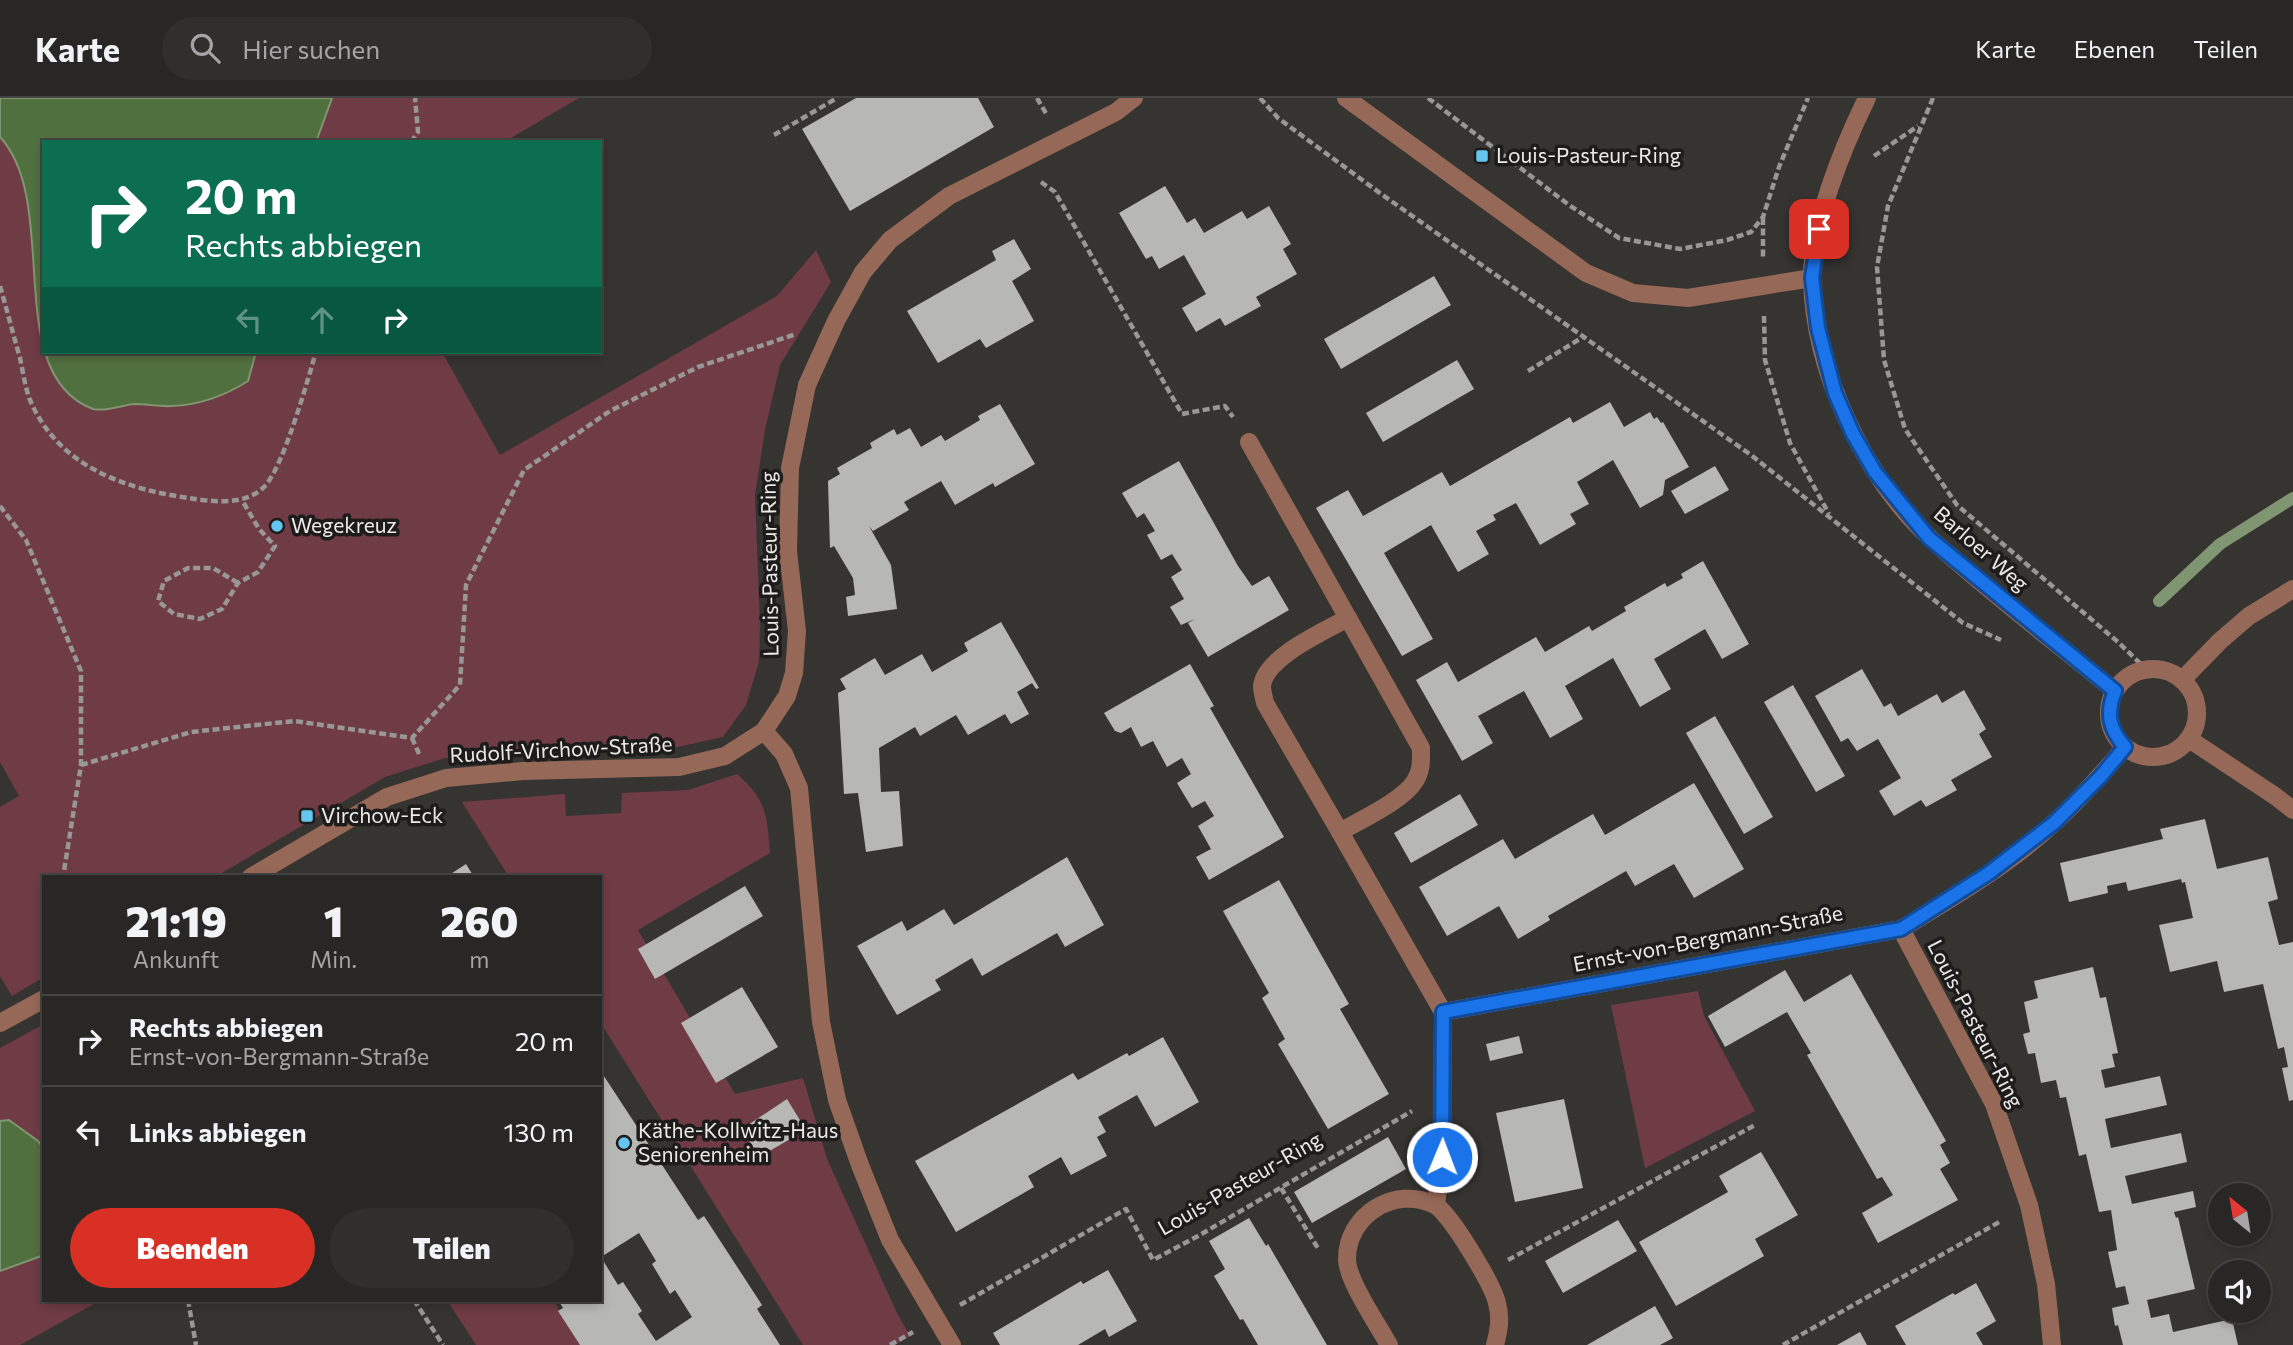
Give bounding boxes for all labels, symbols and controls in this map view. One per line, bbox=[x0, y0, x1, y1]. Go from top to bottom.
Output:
search box bbox=[162, 17, 652, 80]
text: Karte bbox=[35, 28, 120, 69]
icon: search bbox=[186, 29, 224, 67]
text: Hier suchen bbox=[242, 33, 380, 64]
text: Karte bbox=[1975, 34, 2036, 63]
text: Ebenen bbox=[2074, 34, 2155, 63]
text: Teilen bbox=[2193, 34, 2258, 63]
place label: Louis-Pasteur-Ring bbox=[1496, 142, 1681, 167]
marker: Louis-Pasteur-Ring bbox=[1474, 148, 1490, 164]
text: 20 m bbox=[185, 164, 297, 224]
icon: right bbox=[70, 168, 161, 259]
pin bbox=[1789, 199, 1849, 259]
icon: arrive bbox=[1800, 210, 1838, 248]
text: Rechts abbiegen bbox=[185, 224, 422, 264]
icon: left bbox=[230, 301, 268, 339]
icon: ahead bbox=[303, 301, 341, 339]
icon: right bbox=[376, 301, 414, 339]
street label: Louis-Pasteur-Ring bbox=[754, 471, 783, 657]
street label: Barloer Weg bbox=[1930, 500, 2034, 596]
place label: Wegekreuz bbox=[291, 512, 397, 537]
marker: Wegekreuz bbox=[269, 518, 285, 534]
street label: Rudolf-Virchow-Straße bbox=[449, 730, 673, 767]
place label: Virchow-Eck bbox=[321, 802, 443, 827]
marker: Virchow-Eck bbox=[299, 808, 315, 824]
text: 21:19 bbox=[125, 894, 227, 946]
text: 1 bbox=[324, 894, 343, 946]
text: 260 bbox=[440, 894, 519, 946]
street label: Ernst-von-Bergmann-Straße bbox=[1571, 899, 1845, 976]
street label: Louis-Pasteur-Ring bbox=[1923, 935, 2030, 1112]
text: Ankunft bbox=[133, 945, 219, 973]
text: Min. bbox=[310, 945, 357, 973]
text: m bbox=[469, 945, 489, 973]
text: Rechts abbiegen bbox=[129, 1011, 324, 1042]
icon: right bbox=[70, 1022, 108, 1060]
text: 20 m bbox=[515, 1025, 574, 1056]
text: Ernst-von-Bergmann-Straße bbox=[129, 1042, 429, 1070]
icon: left bbox=[70, 1113, 108, 1151]
text: Links abbiegen bbox=[129, 1116, 307, 1147]
text: 130 m bbox=[503, 1116, 574, 1147]
place label: Käthe-Kollwitz-Haus Seniorenheim bbox=[638, 1117, 838, 1166]
position arrow bbox=[1405, 1120, 1479, 1194]
street label: Louis-Pasteur-Ring bbox=[1153, 1126, 1326, 1240]
marker: Käthe-Kollwitz-Haus Seniorenheim bbox=[616, 1135, 632, 1151]
north arrow bbox=[2208, 1183, 2272, 1246]
map controls bbox=[2208, 1183, 2271, 1323]
button: Beenden bbox=[70, 1208, 315, 1288]
button: Teilen bbox=[329, 1208, 574, 1288]
button: sound bbox=[2208, 1260, 2271, 1323]

